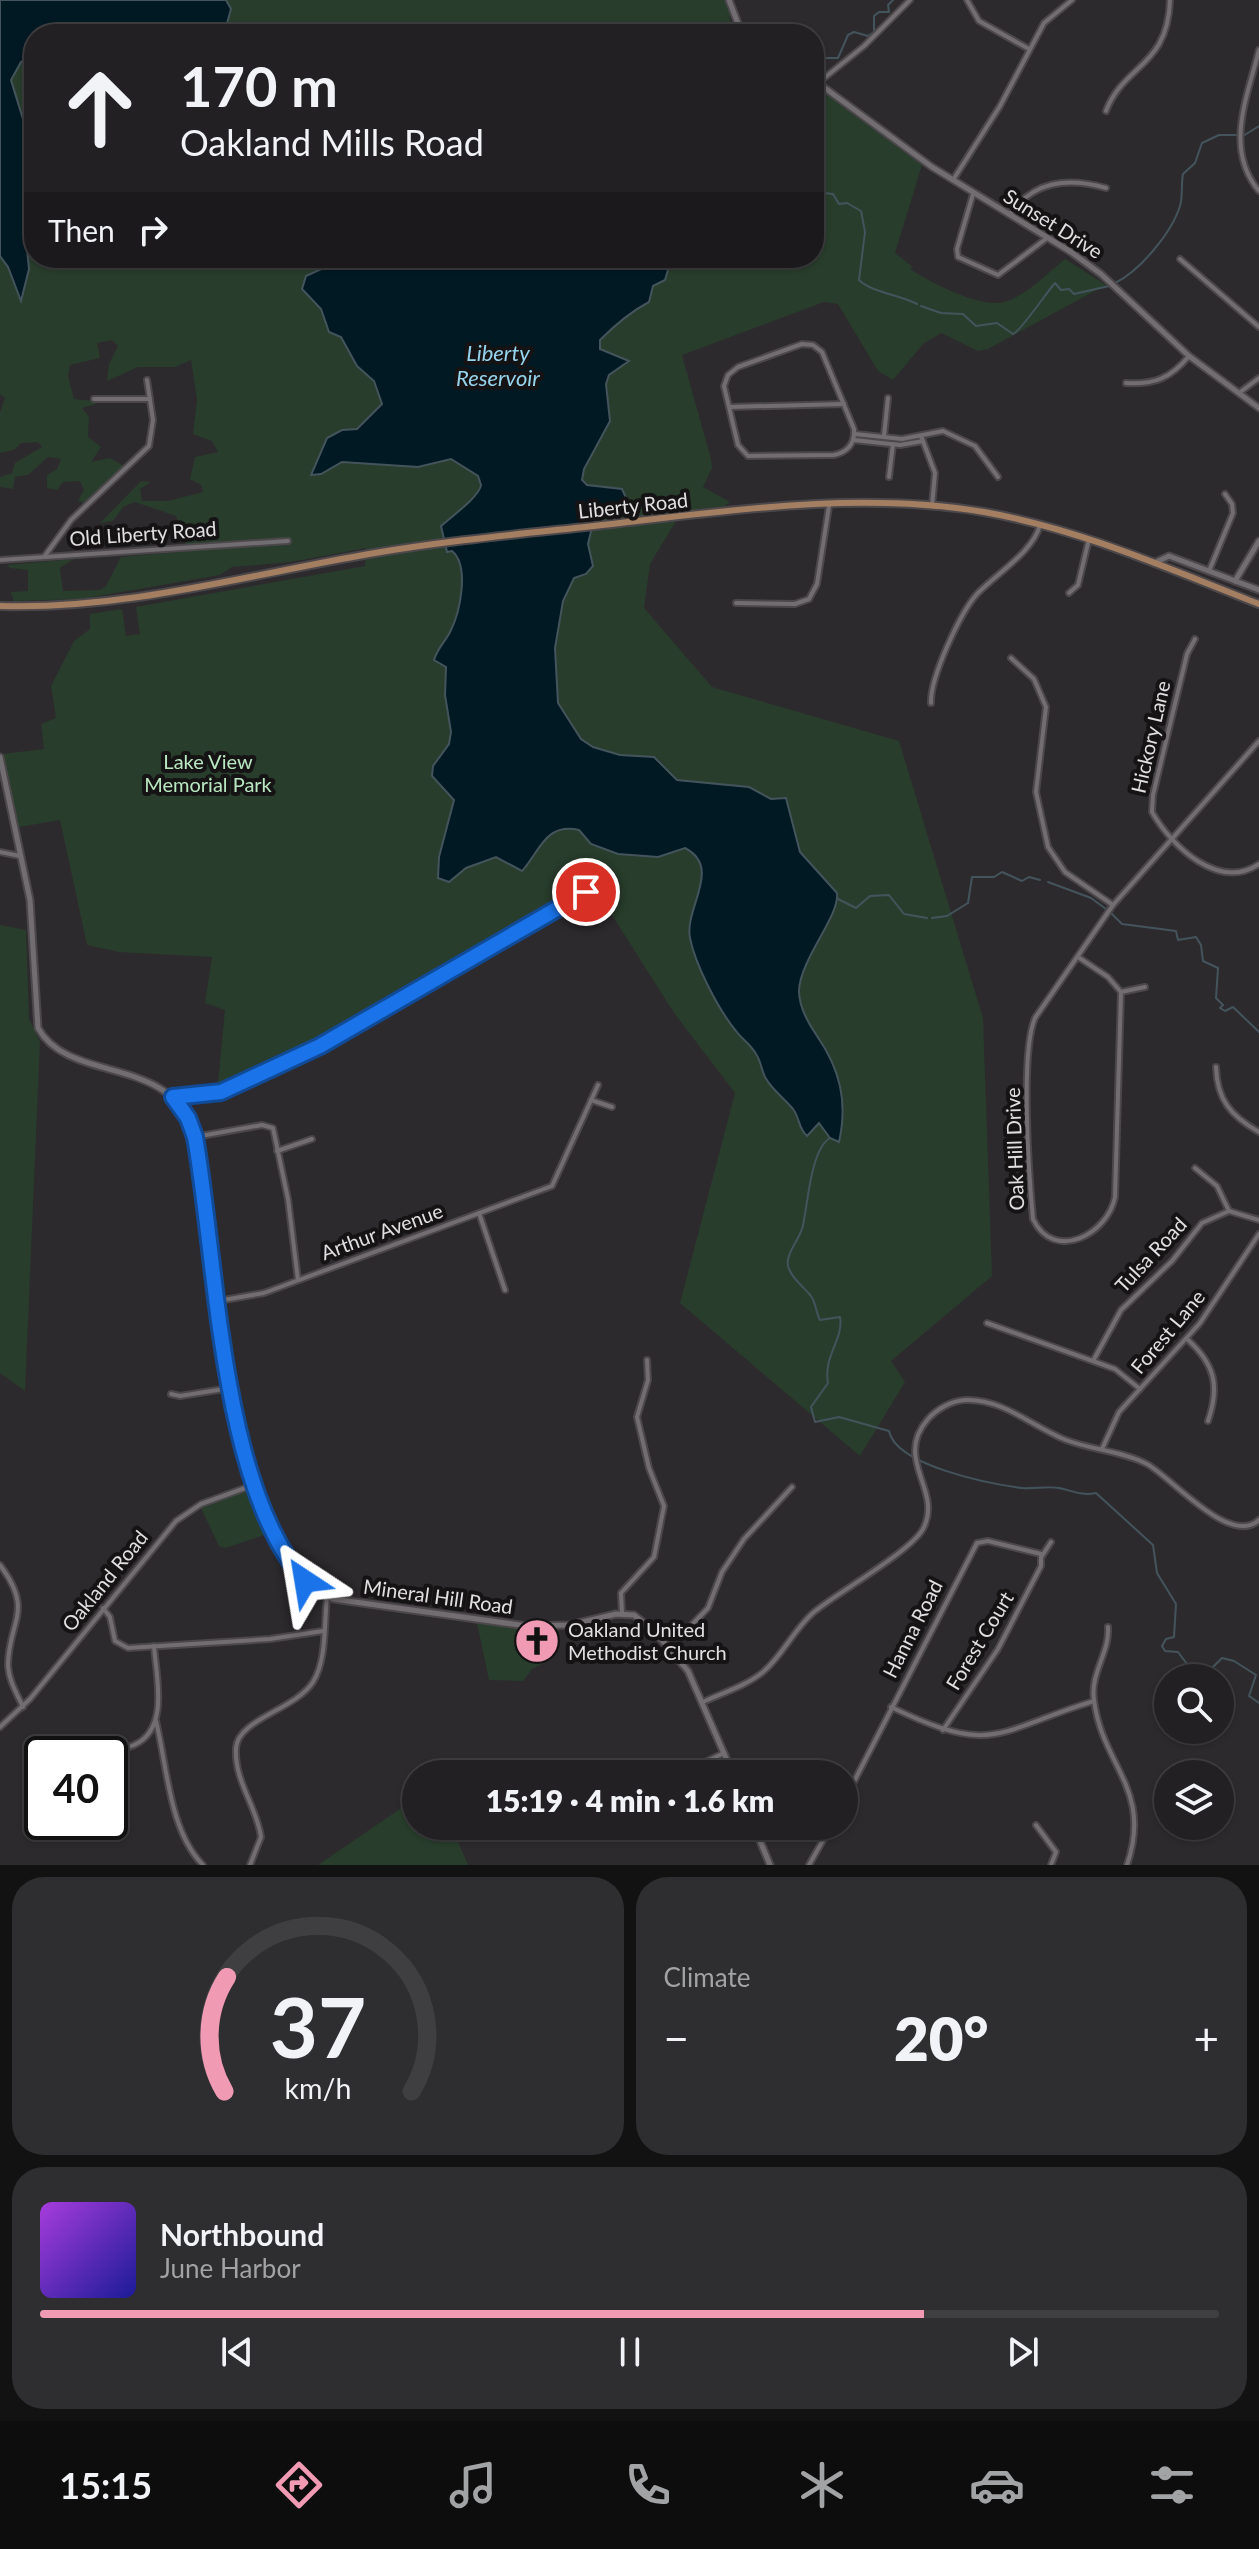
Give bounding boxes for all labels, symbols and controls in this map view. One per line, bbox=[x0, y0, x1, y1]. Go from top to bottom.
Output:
text: 170 m bbox=[180, 52, 338, 119]
icon: ahead bbox=[48, 56, 152, 160]
text: Oakland Mills Road bbox=[180, 120, 484, 164]
street label: Sunset Drive bbox=[1000, 183, 1107, 263]
icon: right bbox=[131, 208, 175, 252]
text: Then bbox=[48, 212, 115, 248]
water label: Liberty Reservoir bbox=[456, 339, 540, 391]
street label: Liberty Road bbox=[577, 487, 689, 523]
street label: Old Liberty Road bbox=[69, 516, 217, 550]
street label: Hickory Lane bbox=[1125, 678, 1175, 795]
park label: Lake View Memorial Park bbox=[144, 749, 273, 796]
pin bbox=[552, 858, 620, 926]
icon: arrive bbox=[564, 870, 608, 914]
street label: Oak Hill Drive bbox=[1000, 1087, 1028, 1211]
street label: Arthur Avenue bbox=[318, 1198, 446, 1264]
street label: Tulsa Road bbox=[1110, 1212, 1191, 1297]
street label: Forest Lane bbox=[1125, 1285, 1209, 1378]
street label: Oakland Road bbox=[56, 1525, 152, 1635]
position arrow bbox=[263, 1539, 347, 1623]
street label: Mineral Hill Road bbox=[362, 1574, 514, 1618]
street label: Hanna Road bbox=[877, 1576, 947, 1682]
street label: Forest Court bbox=[940, 1587, 1018, 1694]
church icon: Oakland United Methodist Church bbox=[513, 1617, 561, 1665]
place label: Oakland United Methodist Church bbox=[568, 1617, 727, 1664]
map controls bbox=[1154, 1664, 1234, 1840]
button: search bbox=[1154, 1664, 1234, 1744]
speed limit sign: 40 bbox=[24, 1736, 128, 1840]
button: layers bbox=[1154, 1760, 1234, 1840]
text: 15:19 · 4 min · 1.6 km bbox=[486, 1782, 774, 1818]
text: Climate bbox=[664, 1961, 750, 1993]
text: 37 bbox=[270, 1976, 366, 2076]
text: 20° bbox=[894, 2002, 989, 2074]
text: − bbox=[664, 2012, 689, 2064]
text: + bbox=[1193, 2012, 1219, 2064]
text: km/h bbox=[284, 2071, 351, 2105]
text: Northbound bbox=[160, 2216, 324, 2252]
text: June Harbor bbox=[160, 2252, 301, 2284]
icon: previous bbox=[215, 2330, 259, 2374]
icon: pause bbox=[608, 2330, 652, 2374]
icon: next bbox=[1001, 2330, 1045, 2374]
icon: directions bbox=[271, 2457, 327, 2513]
icon: music bbox=[445, 2457, 501, 2513]
icon: phone bbox=[620, 2457, 676, 2513]
icon: climate bbox=[794, 2457, 850, 2513]
icon: car bbox=[969, 2457, 1025, 2513]
icon: filters bbox=[1144, 2457, 1200, 2513]
text: 15:15 bbox=[59, 2463, 152, 2507]

